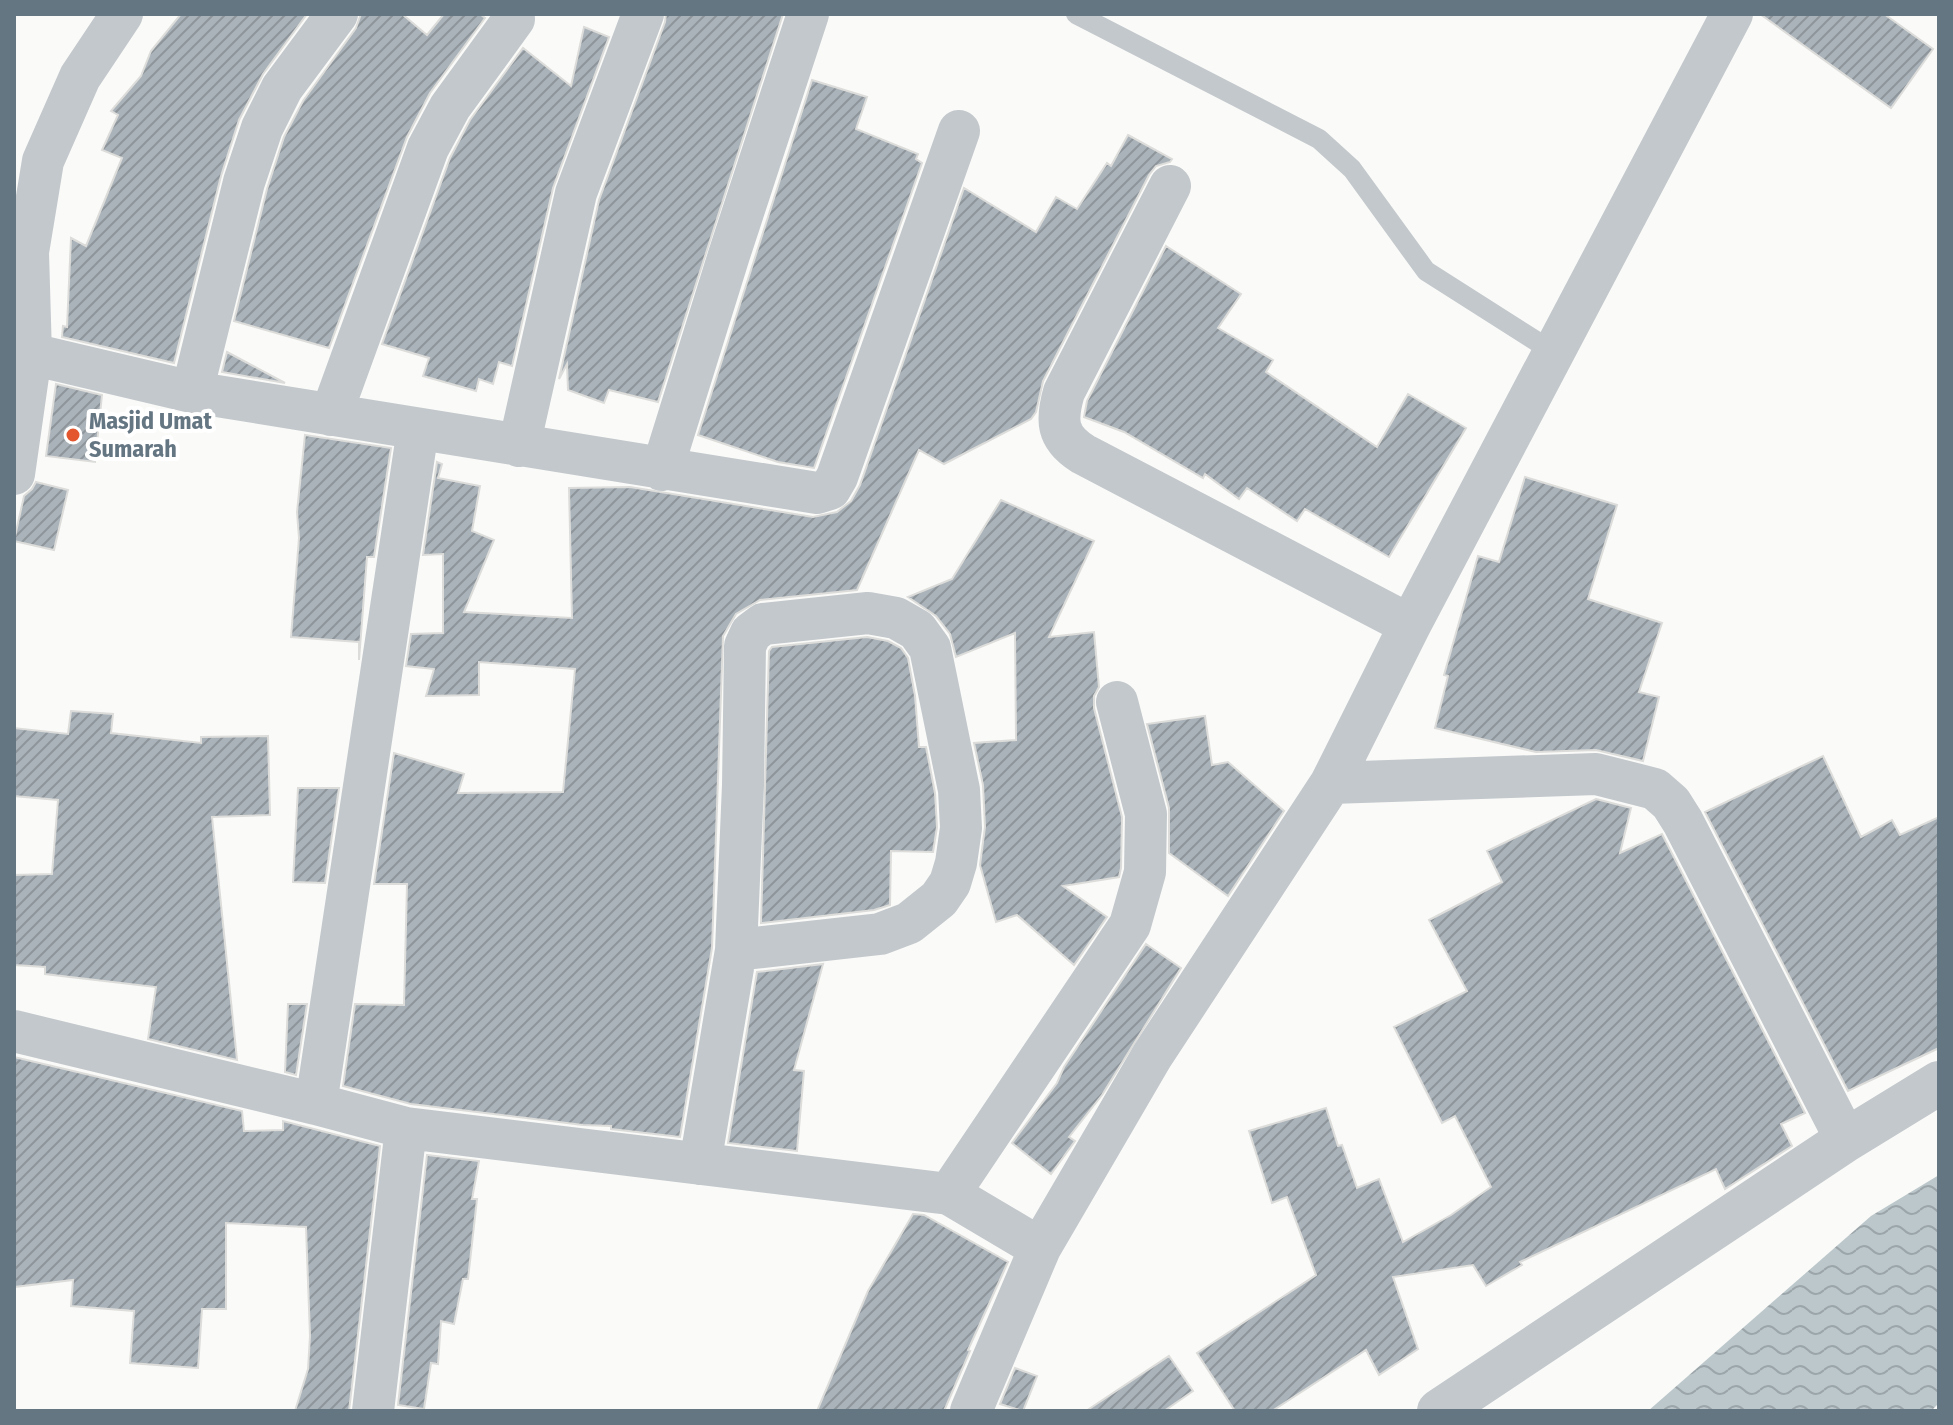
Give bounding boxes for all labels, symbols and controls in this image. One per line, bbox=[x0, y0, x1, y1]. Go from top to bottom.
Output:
place label: Masjid Umat Sumarah bbox=[89, 407, 212, 463]
marker: Masjid Umat Sumarah bbox=[64, 426, 82, 444]

